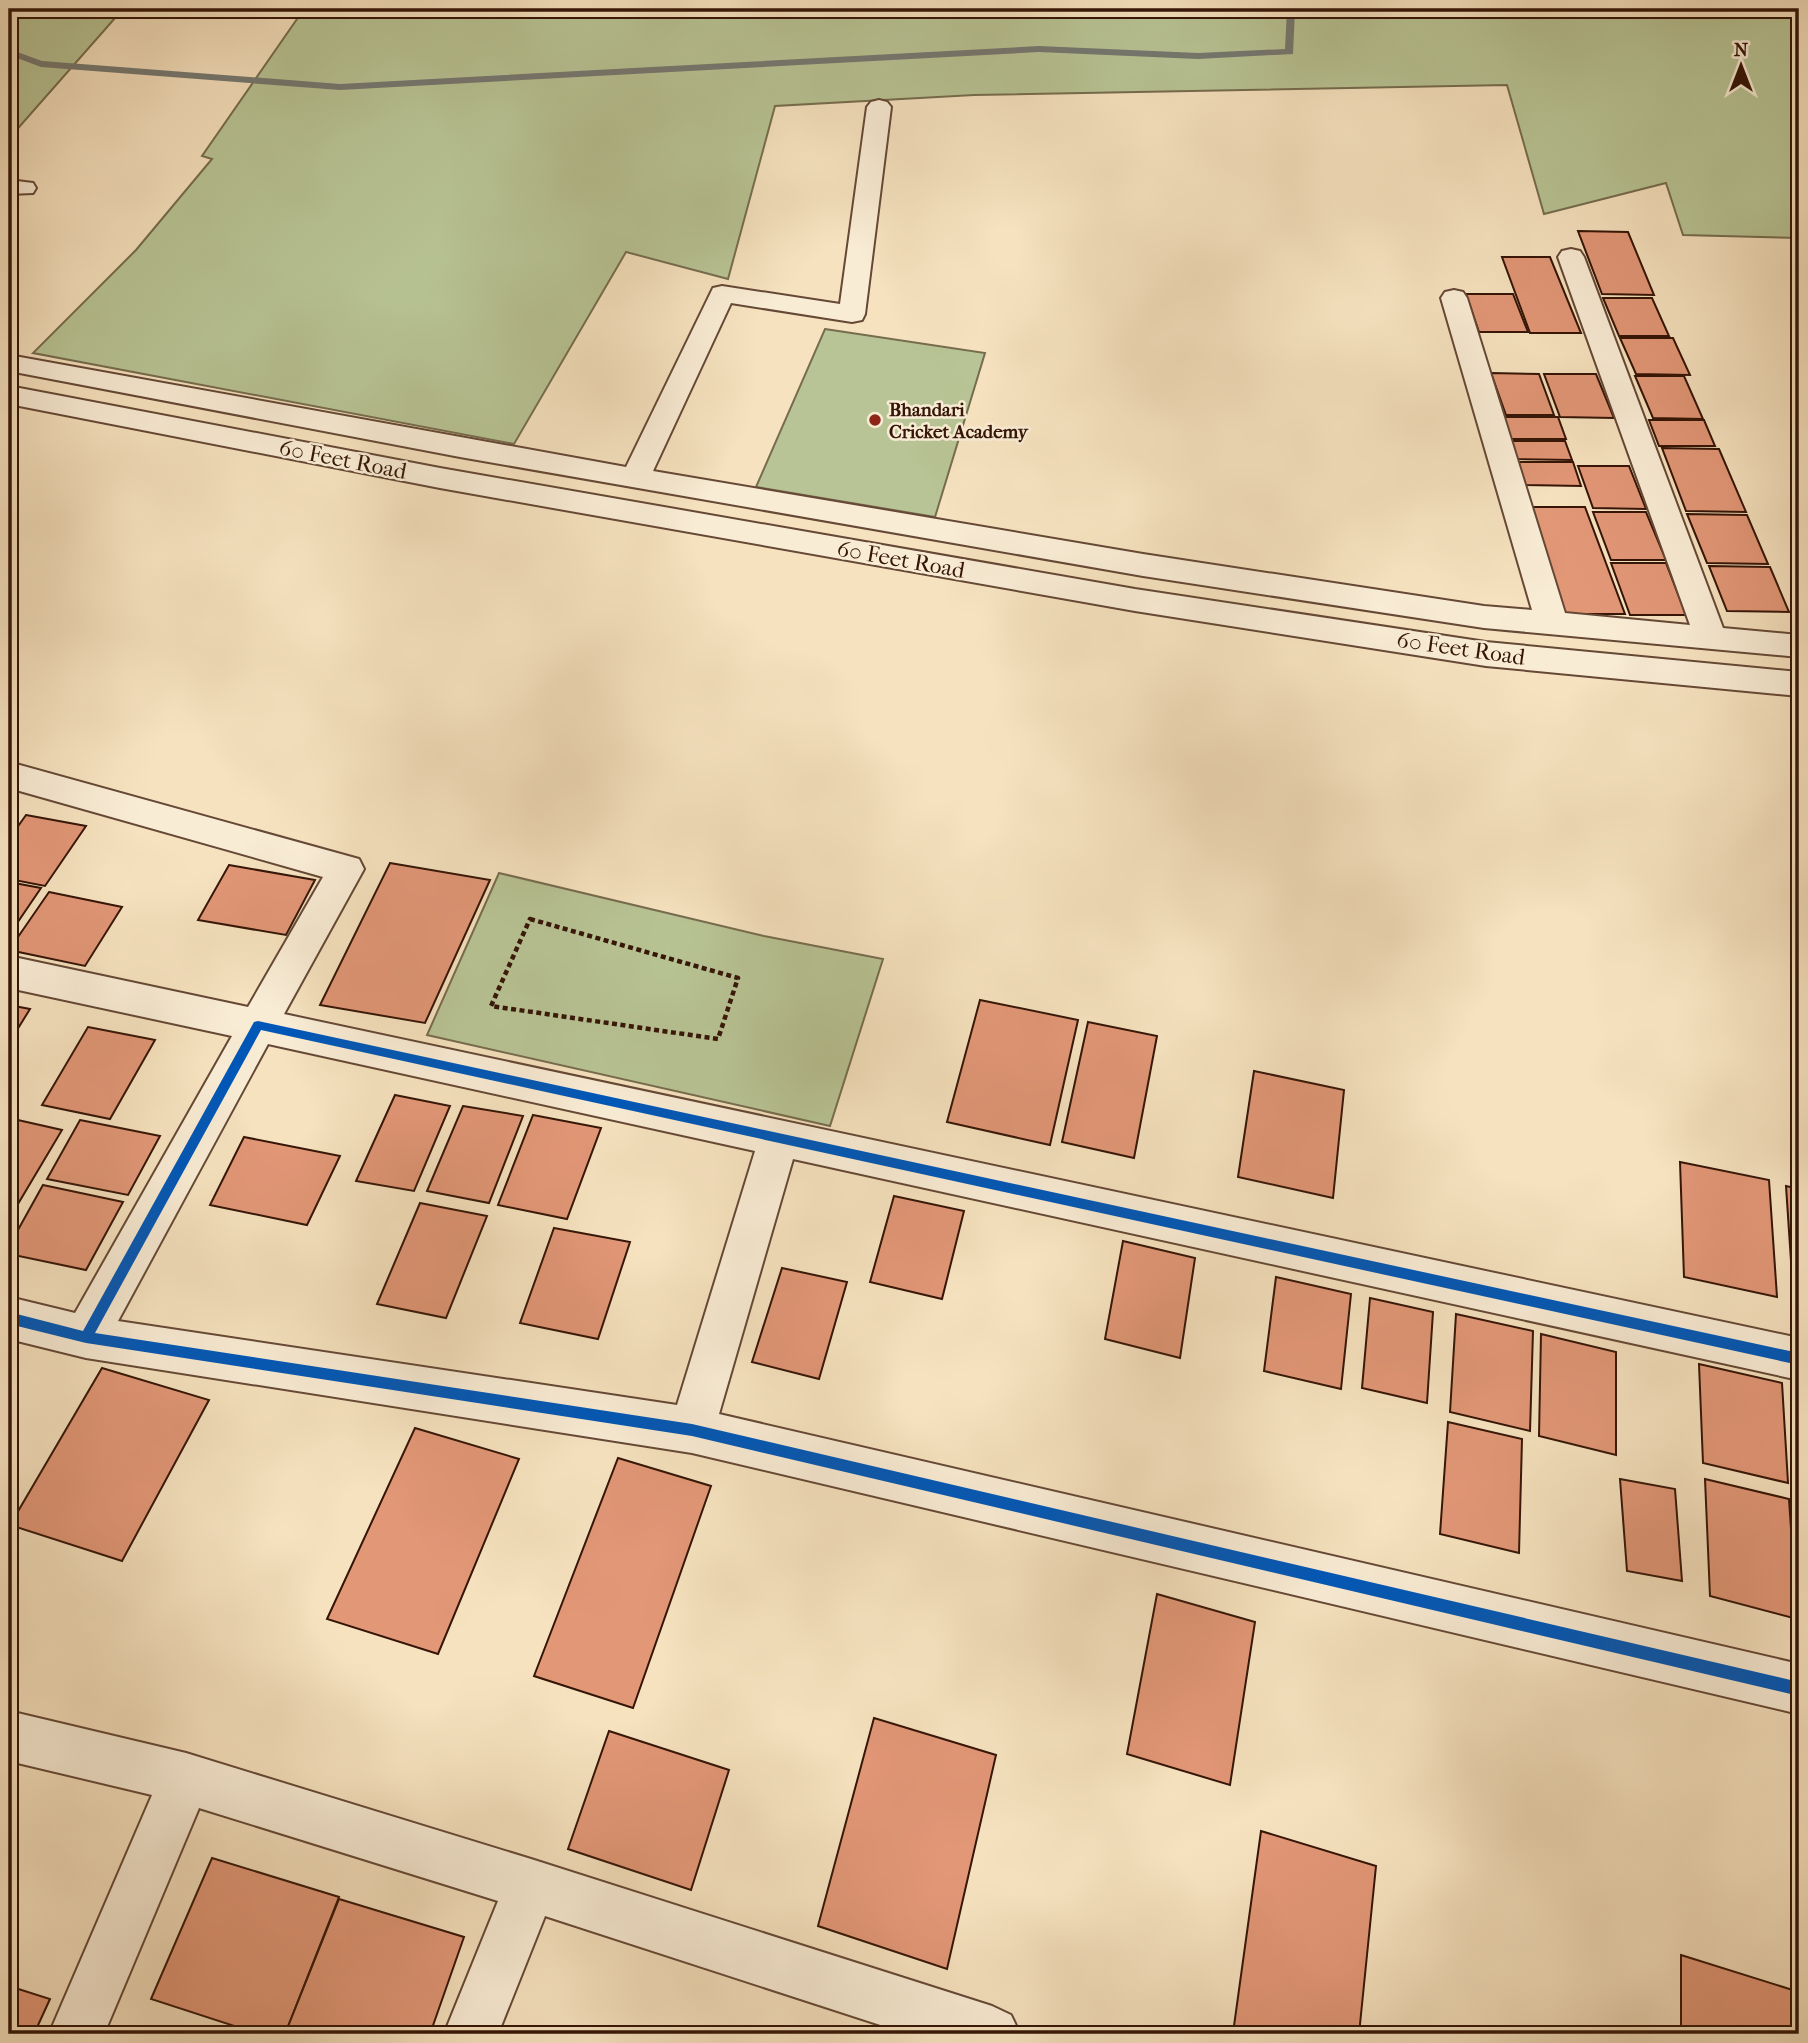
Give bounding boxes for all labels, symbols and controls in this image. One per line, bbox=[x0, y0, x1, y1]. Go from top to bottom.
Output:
north arrow bbox=[1706, 32, 1776, 102]
text: N bbox=[1734, 39, 1749, 61]
place label: Bhandari Cricket Academy bbox=[889, 399, 1029, 443]
marker: Bhandari Cricket Academy bbox=[867, 412, 883, 428]
street label: 60 Feet Road bbox=[277, 434, 409, 485]
street label: 60 Feet Road bbox=[835, 535, 967, 584]
street label: 60 Feet Road bbox=[1395, 626, 1527, 671]

